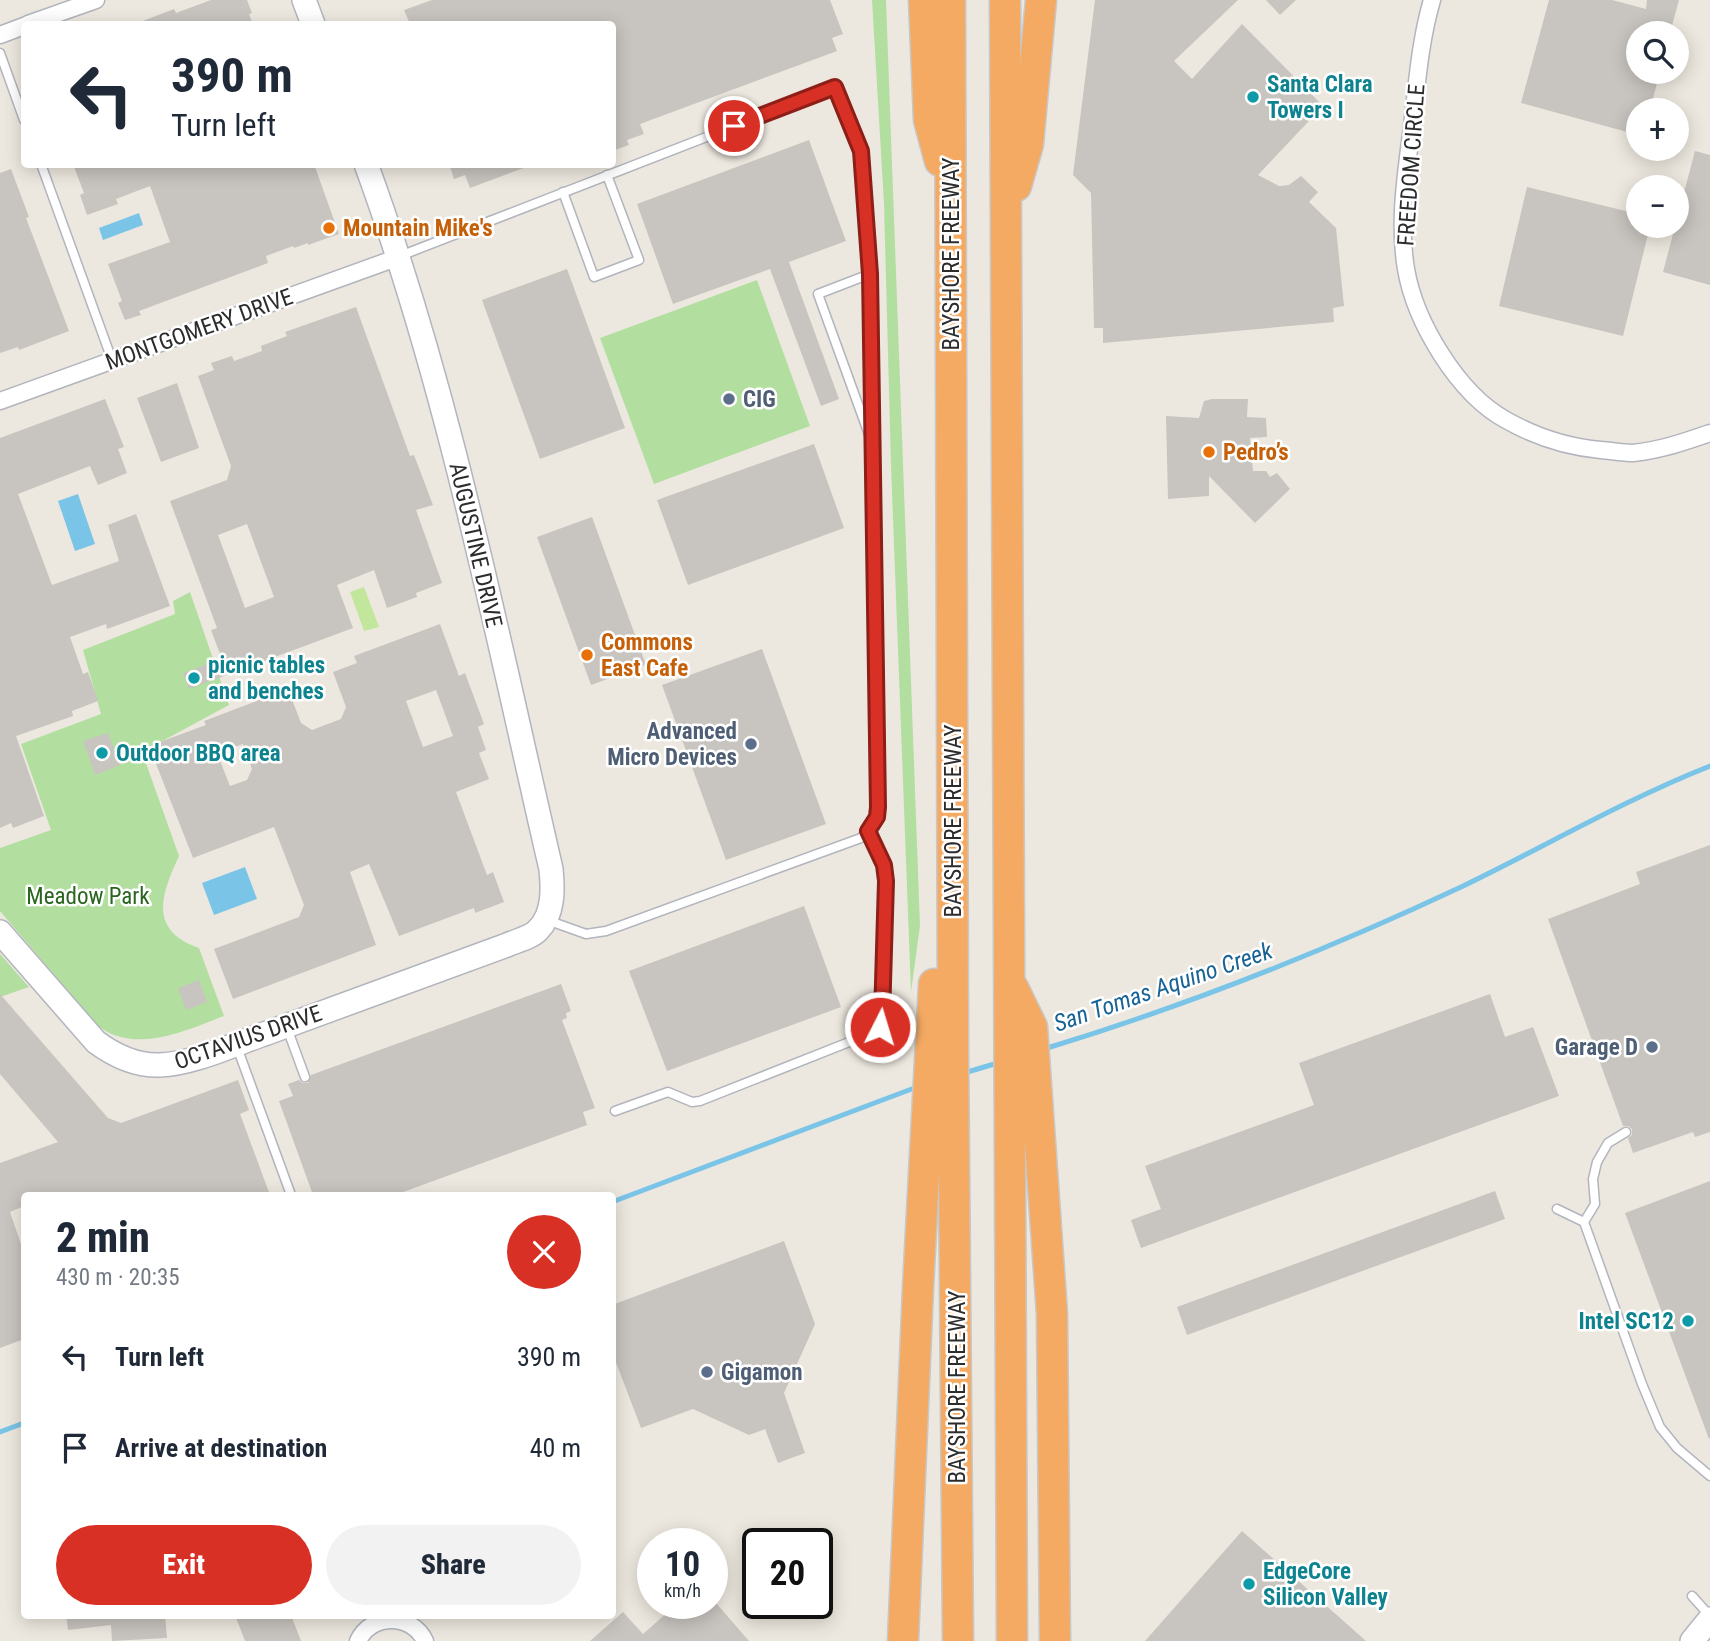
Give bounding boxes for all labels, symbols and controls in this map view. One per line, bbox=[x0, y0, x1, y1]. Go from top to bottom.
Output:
map controls bbox=[1626, 21, 1689, 238]
button: search bbox=[1626, 21, 1689, 84]
text: 390 m bbox=[171, 47, 293, 104]
icon: left bbox=[56, 49, 147, 140]
place label: Santa Clara Towers I bbox=[1267, 71, 1373, 124]
street label: FREEDOM CIRCLE bbox=[1392, 83, 1431, 247]
marker: Santa Clara Towers I bbox=[1245, 89, 1261, 105]
pin bbox=[704, 96, 764, 156]
button: + bbox=[1626, 98, 1689, 161]
text: Turn left bbox=[171, 106, 276, 144]
icon: arrive bbox=[715, 107, 753, 145]
street label: BAYSHORE FREEWAY bbox=[938, 157, 965, 351]
button: − bbox=[1626, 175, 1689, 238]
place label: Mountain Mike's bbox=[343, 215, 493, 242]
marker: Mountain Mike's bbox=[321, 220, 337, 236]
street label: MONTGOMERY DRIVE bbox=[102, 283, 297, 376]
place label: CIG bbox=[743, 386, 776, 413]
marker: CIG bbox=[721, 391, 737, 407]
place label: Pedro’s bbox=[1223, 439, 1289, 466]
marker: Pedro’s bbox=[1201, 444, 1217, 460]
street label: AUGUSTINE DRIVE bbox=[443, 460, 508, 630]
place label: Commons East Cafe bbox=[601, 629, 693, 682]
marker: Commons East Cafe bbox=[579, 647, 595, 663]
place label: picnic tables and benches bbox=[208, 652, 325, 705]
marker: picnic tables and benches bbox=[186, 670, 202, 686]
place label: Advanced Micro Devices bbox=[607, 718, 737, 771]
street label: BAYSHORE FREEWAY bbox=[940, 724, 967, 918]
marker: Advanced Micro Devices bbox=[743, 736, 759, 752]
place label: Outdoor BBQ area bbox=[116, 740, 281, 767]
marker: Outdoor BBQ area bbox=[94, 745, 110, 761]
park label: Meadow Park bbox=[26, 883, 150, 910]
water label: San Tomas Aquino Creek bbox=[1050, 936, 1276, 1038]
position arrow bbox=[843, 990, 917, 1064]
street label: OCTAVIUS DRIVE bbox=[171, 1000, 325, 1075]
place label: Garage D bbox=[1555, 1034, 1638, 1061]
marker: Garage D bbox=[1644, 1039, 1660, 1055]
text: 2 min bbox=[56, 1213, 150, 1262]
button: close bbox=[507, 1215, 581, 1289]
text: 430 m · 20:35 bbox=[56, 1264, 180, 1291]
street label: BAYSHORE FREEWAY bbox=[944, 1290, 971, 1484]
place label: Intel SC12 bbox=[1579, 1308, 1674, 1335]
marker: Intel SC12 bbox=[1680, 1313, 1696, 1329]
icon: left bbox=[56, 1338, 94, 1376]
text: Turn left bbox=[115, 1342, 204, 1372]
text: 390 m bbox=[517, 1342, 581, 1372]
place label: Gigamon bbox=[721, 1359, 803, 1386]
marker: Gigamon bbox=[699, 1364, 715, 1380]
icon: arrive bbox=[56, 1429, 94, 1467]
text: Arrive at destination bbox=[115, 1433, 327, 1463]
text: 40 m bbox=[530, 1433, 581, 1463]
button: Exit bbox=[56, 1525, 312, 1605]
button: Share bbox=[326, 1525, 581, 1605]
speed limit sign: 20 bbox=[742, 1528, 833, 1619]
text: 10 bbox=[665, 1544, 700, 1585]
place label: EdgeCore Silicon Valley bbox=[1263, 1558, 1388, 1611]
marker: EdgeCore Silicon Valley bbox=[1241, 1576, 1257, 1592]
text: km/h bbox=[664, 1580, 701, 1601]

